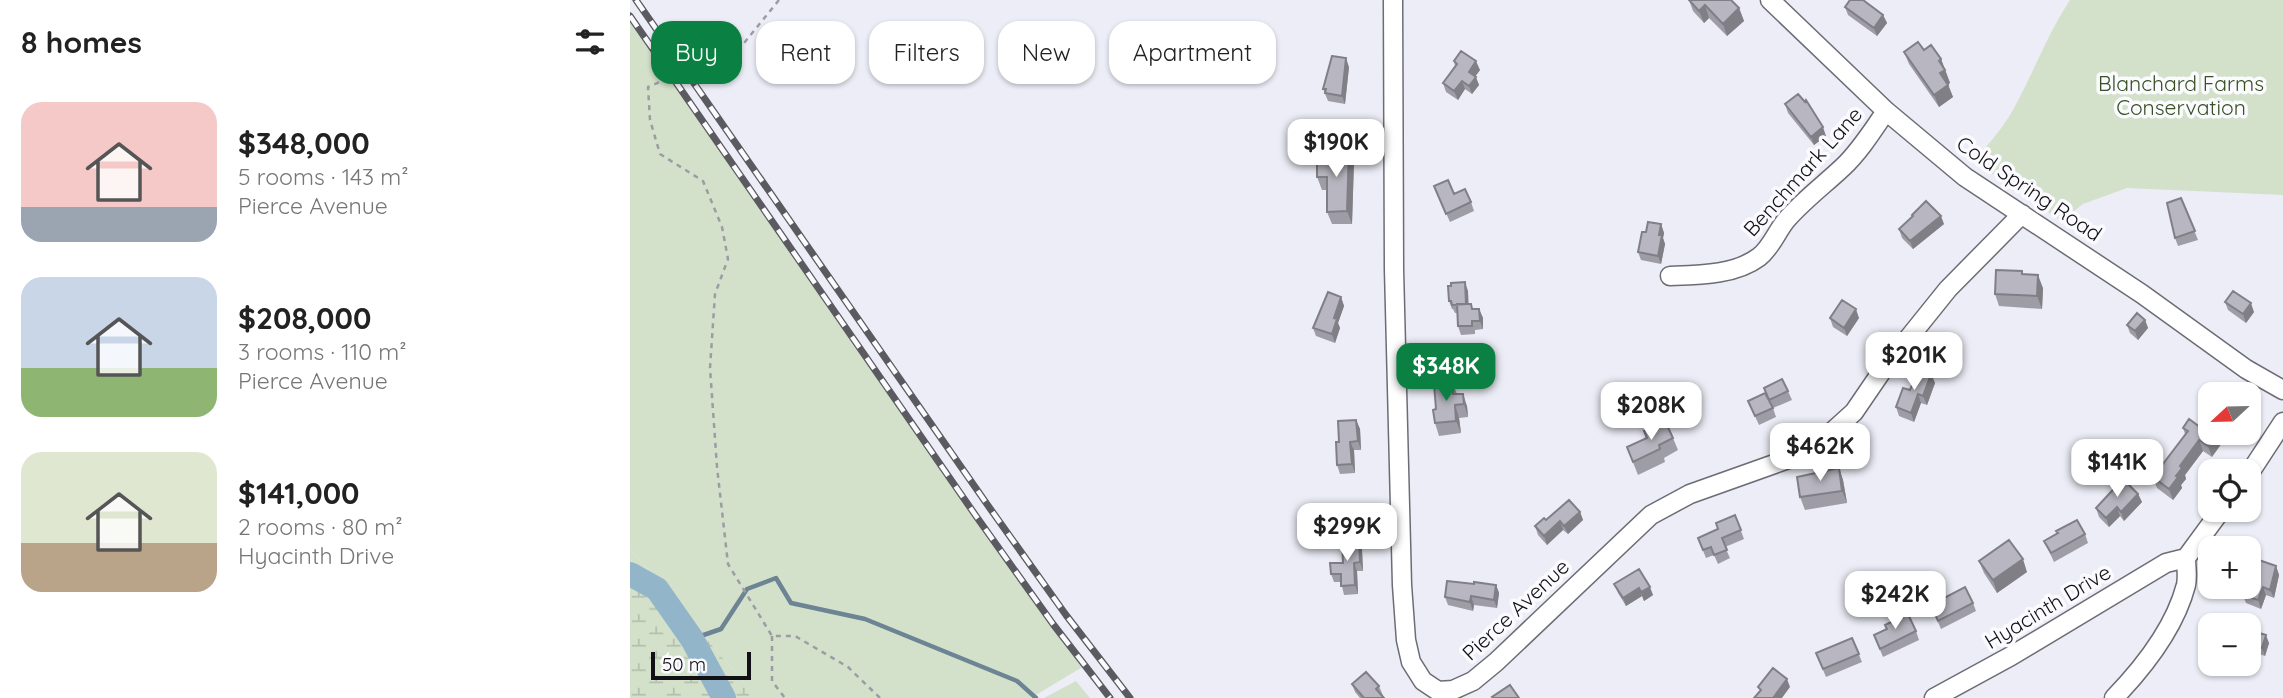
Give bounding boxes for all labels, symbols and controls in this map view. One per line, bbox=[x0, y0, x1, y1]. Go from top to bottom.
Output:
chip: Buy bbox=[651, 21, 742, 84]
chip: Rent bbox=[756, 21, 855, 84]
chip: Filters bbox=[869, 21, 984, 84]
chip: New bbox=[998, 21, 1095, 84]
chip: Apartment bbox=[1109, 21, 1276, 84]
text: 8 homes bbox=[21, 23, 142, 61]
icon: filters bbox=[571, 23, 609, 61]
park label: Blanchard Farms Conservation bbox=[2098, 70, 2264, 120]
street label: Benchmark Lane bbox=[1737, 101, 1867, 241]
pin: $190K bbox=[1287, 120, 1385, 179]
text: $348,000 bbox=[238, 124, 370, 162]
text: $190K bbox=[1304, 127, 1368, 156]
icon: home bbox=[77, 130, 161, 214]
street label: Cold Spring Road bbox=[1952, 130, 2107, 246]
text: 5 rooms · 143 m² bbox=[238, 162, 409, 191]
text: Pierce Avenue bbox=[238, 191, 388, 220]
text: $208,000 bbox=[238, 299, 371, 337]
icon: home bbox=[77, 305, 161, 389]
pin: $201K bbox=[1865, 332, 1963, 392]
text: 3 rooms · 110 m² bbox=[238, 337, 407, 366]
text: $201K bbox=[1882, 340, 1946, 369]
pin: $348K bbox=[1397, 344, 1495, 403]
text: $348K bbox=[1412, 351, 1480, 380]
text: Pierce Avenue bbox=[238, 366, 388, 395]
pin: $208K bbox=[1602, 382, 1700, 442]
north arrow bbox=[2198, 382, 2261, 444]
map controls bbox=[2198, 382, 2261, 676]
text: $208K bbox=[1617, 390, 1685, 419]
pin: $462K bbox=[1771, 424, 1869, 483]
text: $462K bbox=[1786, 431, 1854, 460]
pin: $141K bbox=[2068, 440, 2166, 499]
text: $141K bbox=[2087, 447, 2147, 476]
button: locate bbox=[2198, 459, 2261, 522]
text: $141,000 bbox=[238, 474, 360, 512]
icon: home bbox=[77, 480, 161, 564]
pin: $299K bbox=[1298, 504, 1396, 563]
text: $299K bbox=[1313, 511, 1381, 540]
text: 2 rooms · 80 m² bbox=[238, 512, 403, 541]
button: + bbox=[2198, 536, 2261, 599]
text: Hyacinth Drive bbox=[238, 541, 394, 570]
street label: Pierce Avenue bbox=[1456, 553, 1574, 665]
street label: Hyacinth Drive bbox=[1980, 558, 2115, 654]
pin: $242K bbox=[1846, 572, 1944, 631]
text: $242K bbox=[1861, 579, 1929, 608]
button: − bbox=[2198, 613, 2261, 676]
scale bar bbox=[651, 649, 751, 681]
text: 50 m bbox=[662, 652, 706, 676]

